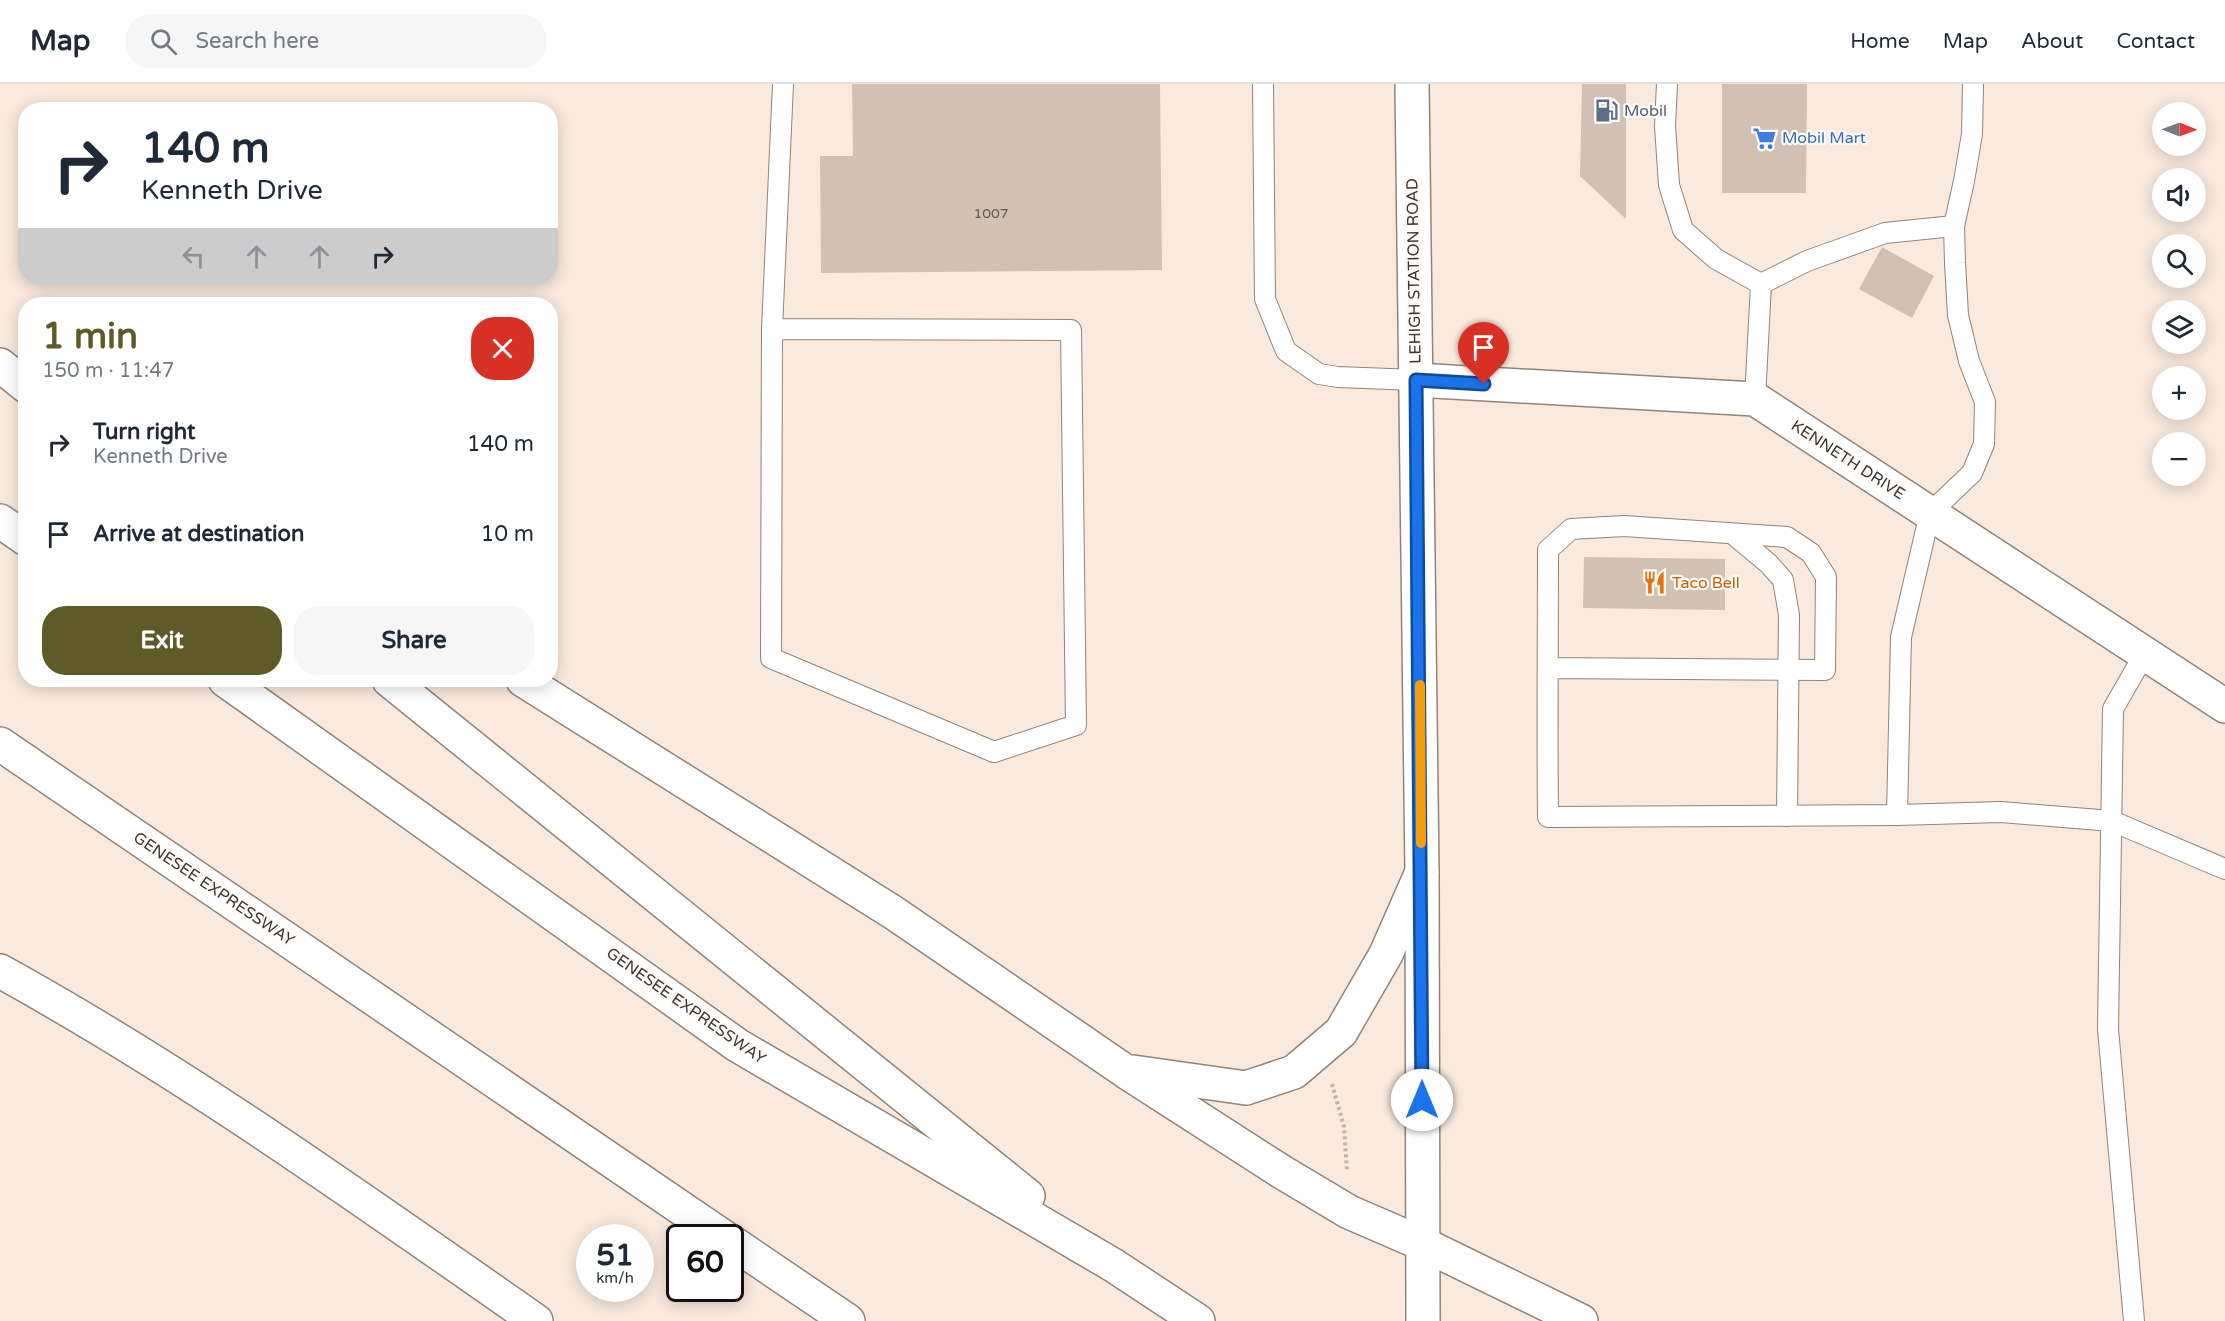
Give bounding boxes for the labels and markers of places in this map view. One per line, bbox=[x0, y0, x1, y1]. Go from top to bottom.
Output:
fuel station icon: Mobil bbox=[1593, 98, 1619, 124]
place label: Mobil bbox=[1624, 101, 1667, 121]
supermarket icon: Mobil Mart bbox=[1751, 125, 1777, 151]
place label: Mobil Mart bbox=[1782, 128, 1866, 148]
pin bbox=[1458, 322, 1509, 384]
restaurant icon: Taco Bell bbox=[1641, 570, 1667, 596]
place label: Taco Bell bbox=[1672, 573, 1740, 593]

